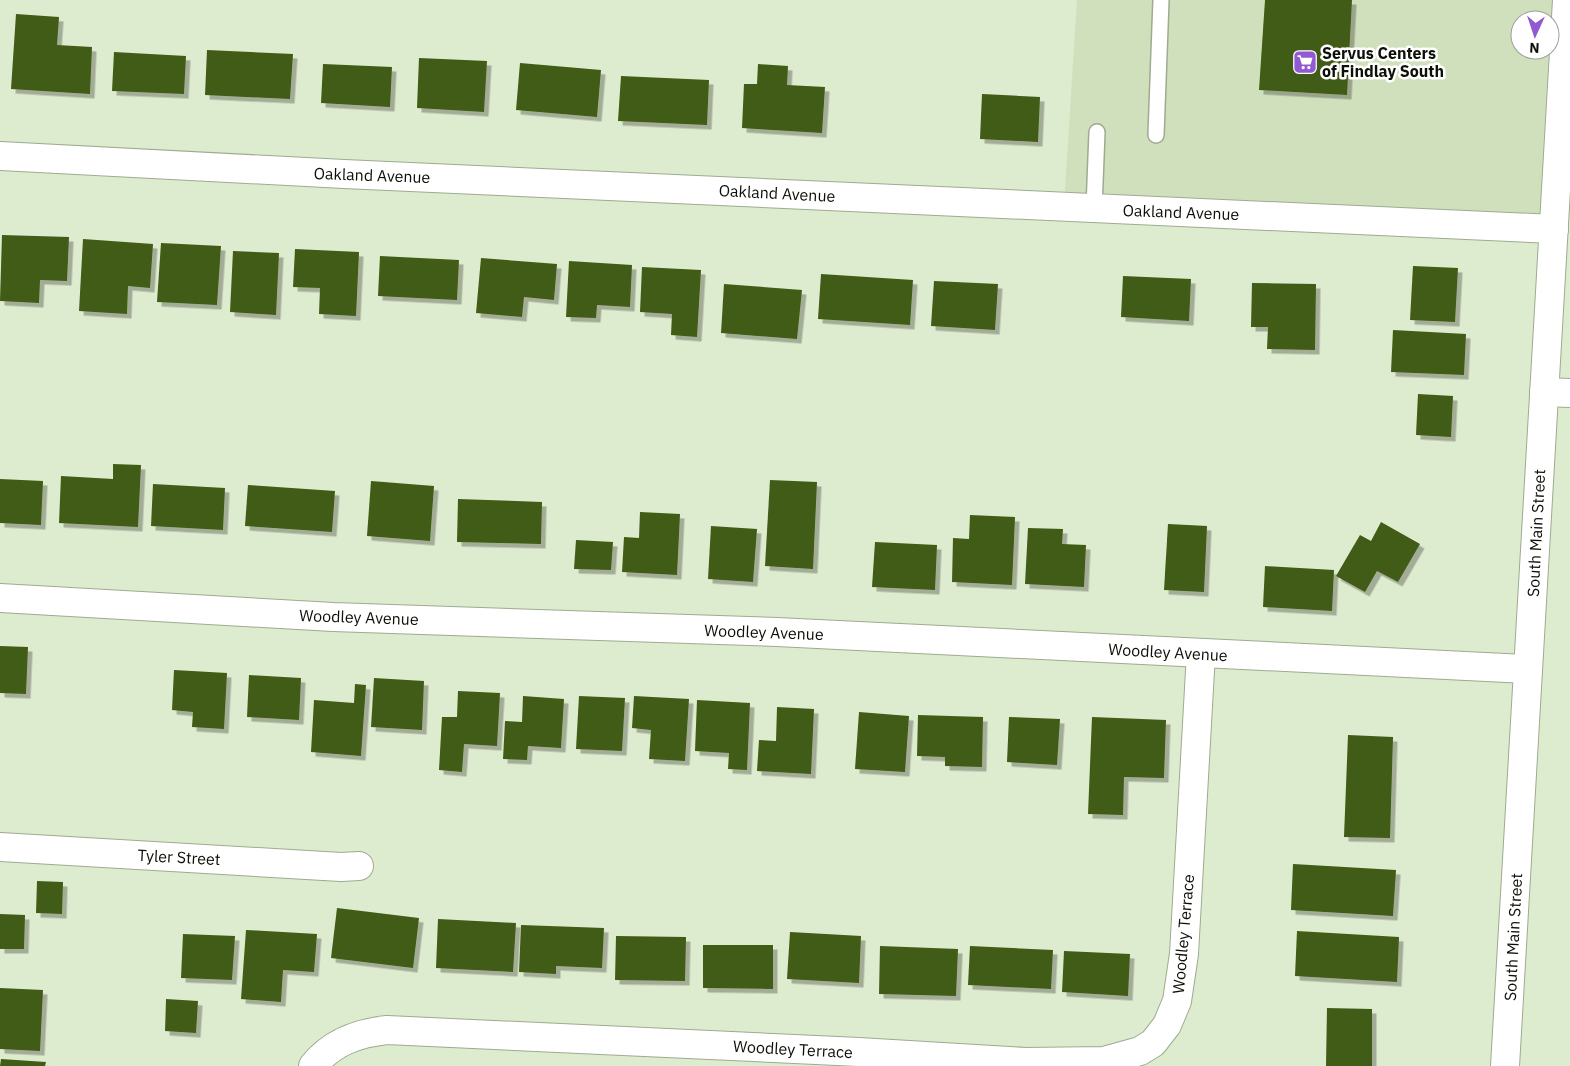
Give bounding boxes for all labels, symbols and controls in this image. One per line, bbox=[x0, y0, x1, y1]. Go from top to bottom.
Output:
north arrow bbox=[1510, 10, 1560, 60]
text: N bbox=[1529, 39, 1540, 57]
place label: Servus Centers of Findlay South bbox=[1322, 43, 1444, 81]
supermarket icon: Servus Centers of Findlay South bbox=[1292, 49, 1318, 75]
street label: Oakland Avenue bbox=[313, 163, 431, 187]
street label: Oakland Avenue bbox=[718, 180, 836, 206]
street label: Oakland Avenue bbox=[1122, 200, 1240, 224]
street label: South Main Street bbox=[1523, 469, 1549, 597]
street label: Woodley Avenue bbox=[299, 605, 419, 629]
street label: Woodley Avenue bbox=[704, 620, 824, 644]
street label: Woodley Avenue bbox=[1108, 639, 1228, 665]
street label: Tyler Street bbox=[137, 845, 221, 869]
street label: Woodley Terrace bbox=[1168, 873, 1198, 995]
street label: South Main Street bbox=[1500, 873, 1526, 1001]
street label: Woodley Terrace bbox=[733, 1036, 854, 1062]

